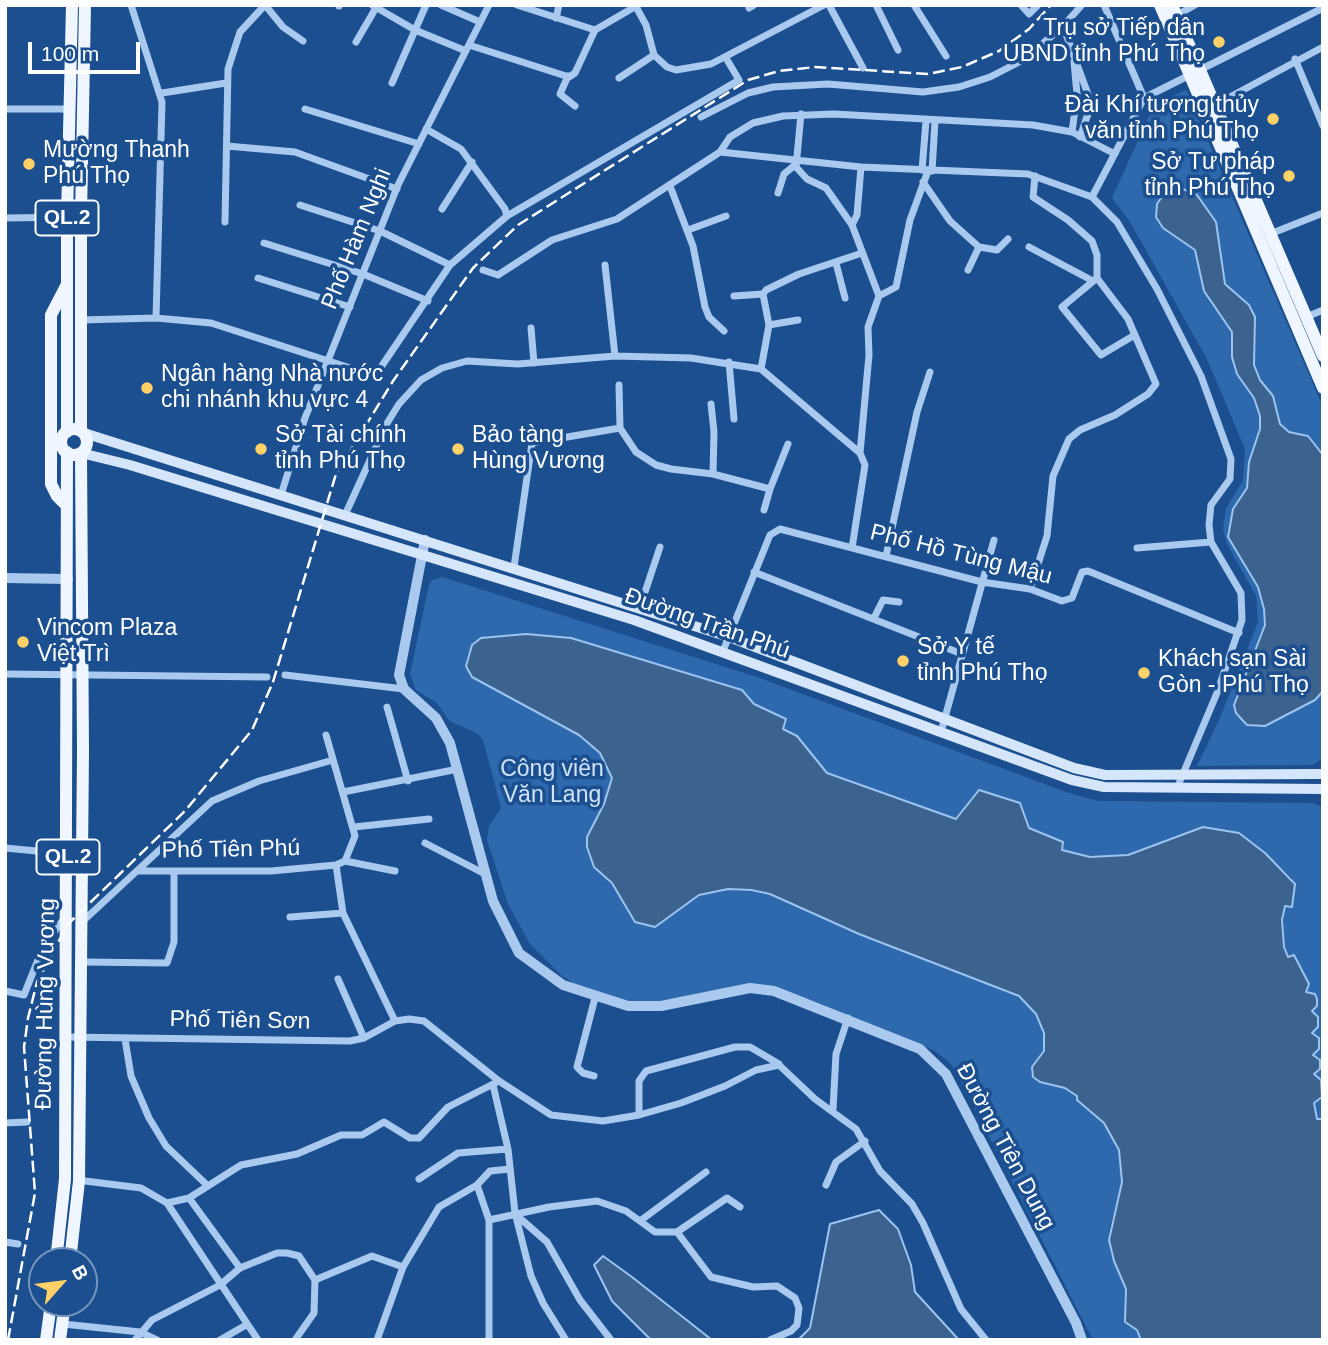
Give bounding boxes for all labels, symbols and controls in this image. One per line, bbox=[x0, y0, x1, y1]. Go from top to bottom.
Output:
place label: Trụ sở Tiếp dân UBND tỉnh Phú Thọ bbox=[1003, 15, 1205, 69]
scale bar bbox=[32, 28, 144, 72]
marker: Trụ sở Tiếp dân UBND tỉnh Phú Thọ bbox=[1211, 34, 1227, 50]
text: 100 m bbox=[41, 42, 99, 65]
place label: Đài Khí tượng thủy văn tỉnh Phú Thọ bbox=[1065, 92, 1259, 146]
marker: Đài Khí tượng thủy văn tỉnh Phú Thọ bbox=[1265, 111, 1281, 127]
place label: Mường Thanh Phú Thọ bbox=[43, 137, 190, 191]
place label: Sở Tư pháp tỉnh Phú Thọ bbox=[1145, 149, 1275, 203]
marker: Mường Thanh Phú Thọ bbox=[21, 156, 37, 172]
street label: Phố Hàm Nghi bbox=[316, 164, 398, 314]
marker: Sở Tư pháp tỉnh Phú Thọ bbox=[1281, 168, 1297, 184]
road number: QL.2 bbox=[36, 200, 98, 235]
place label: Ngân hàng Nhà nước chi nhánh khu vực 4 bbox=[161, 361, 383, 415]
marker: Ngân hàng Nhà nước chi nhánh khu vực 4 bbox=[139, 380, 155, 396]
place label: Sở Tài chính tỉnh Phú Thọ bbox=[275, 422, 406, 476]
place label: Bảo tàng Hùng Vương bbox=[472, 422, 605, 476]
marker: Sở Tài chính tỉnh Phú Thọ bbox=[253, 441, 269, 457]
marker: Bảo tàng Hùng Vương bbox=[450, 441, 466, 457]
street label: Phố Hồ Tùng Mậu bbox=[867, 519, 1055, 591]
street label: Đường Trần Phú bbox=[621, 583, 793, 665]
place label: Vincom Plaza Việt Trì bbox=[37, 615, 177, 669]
marker: Vincom Plaza Việt Trì bbox=[15, 634, 31, 650]
place label: Sở Y tế tỉnh Phú Thọ bbox=[917, 634, 1047, 688]
place label: Khách sạn Sài Gòn - Phú Thọ bbox=[1158, 646, 1309, 700]
marker: Sở Y tế tỉnh Phú Thọ bbox=[895, 653, 911, 669]
marker: Khách sạn Sài Gòn - Phú Thọ bbox=[1136, 665, 1152, 681]
park label: Công viên Văn Lang bbox=[500, 756, 604, 810]
street label: Phố Tiên Phú bbox=[162, 835, 300, 865]
road number: QL.2 bbox=[36, 840, 100, 874]
street label: Đường Hùng Vương bbox=[30, 898, 62, 1110]
street label: Phố Tiên Sơn bbox=[169, 1006, 311, 1036]
street label: Đường Tiên Dung bbox=[950, 1059, 1060, 1235]
north arrow bbox=[28, 1247, 98, 1317]
text: B bbox=[68, 1262, 93, 1284]

